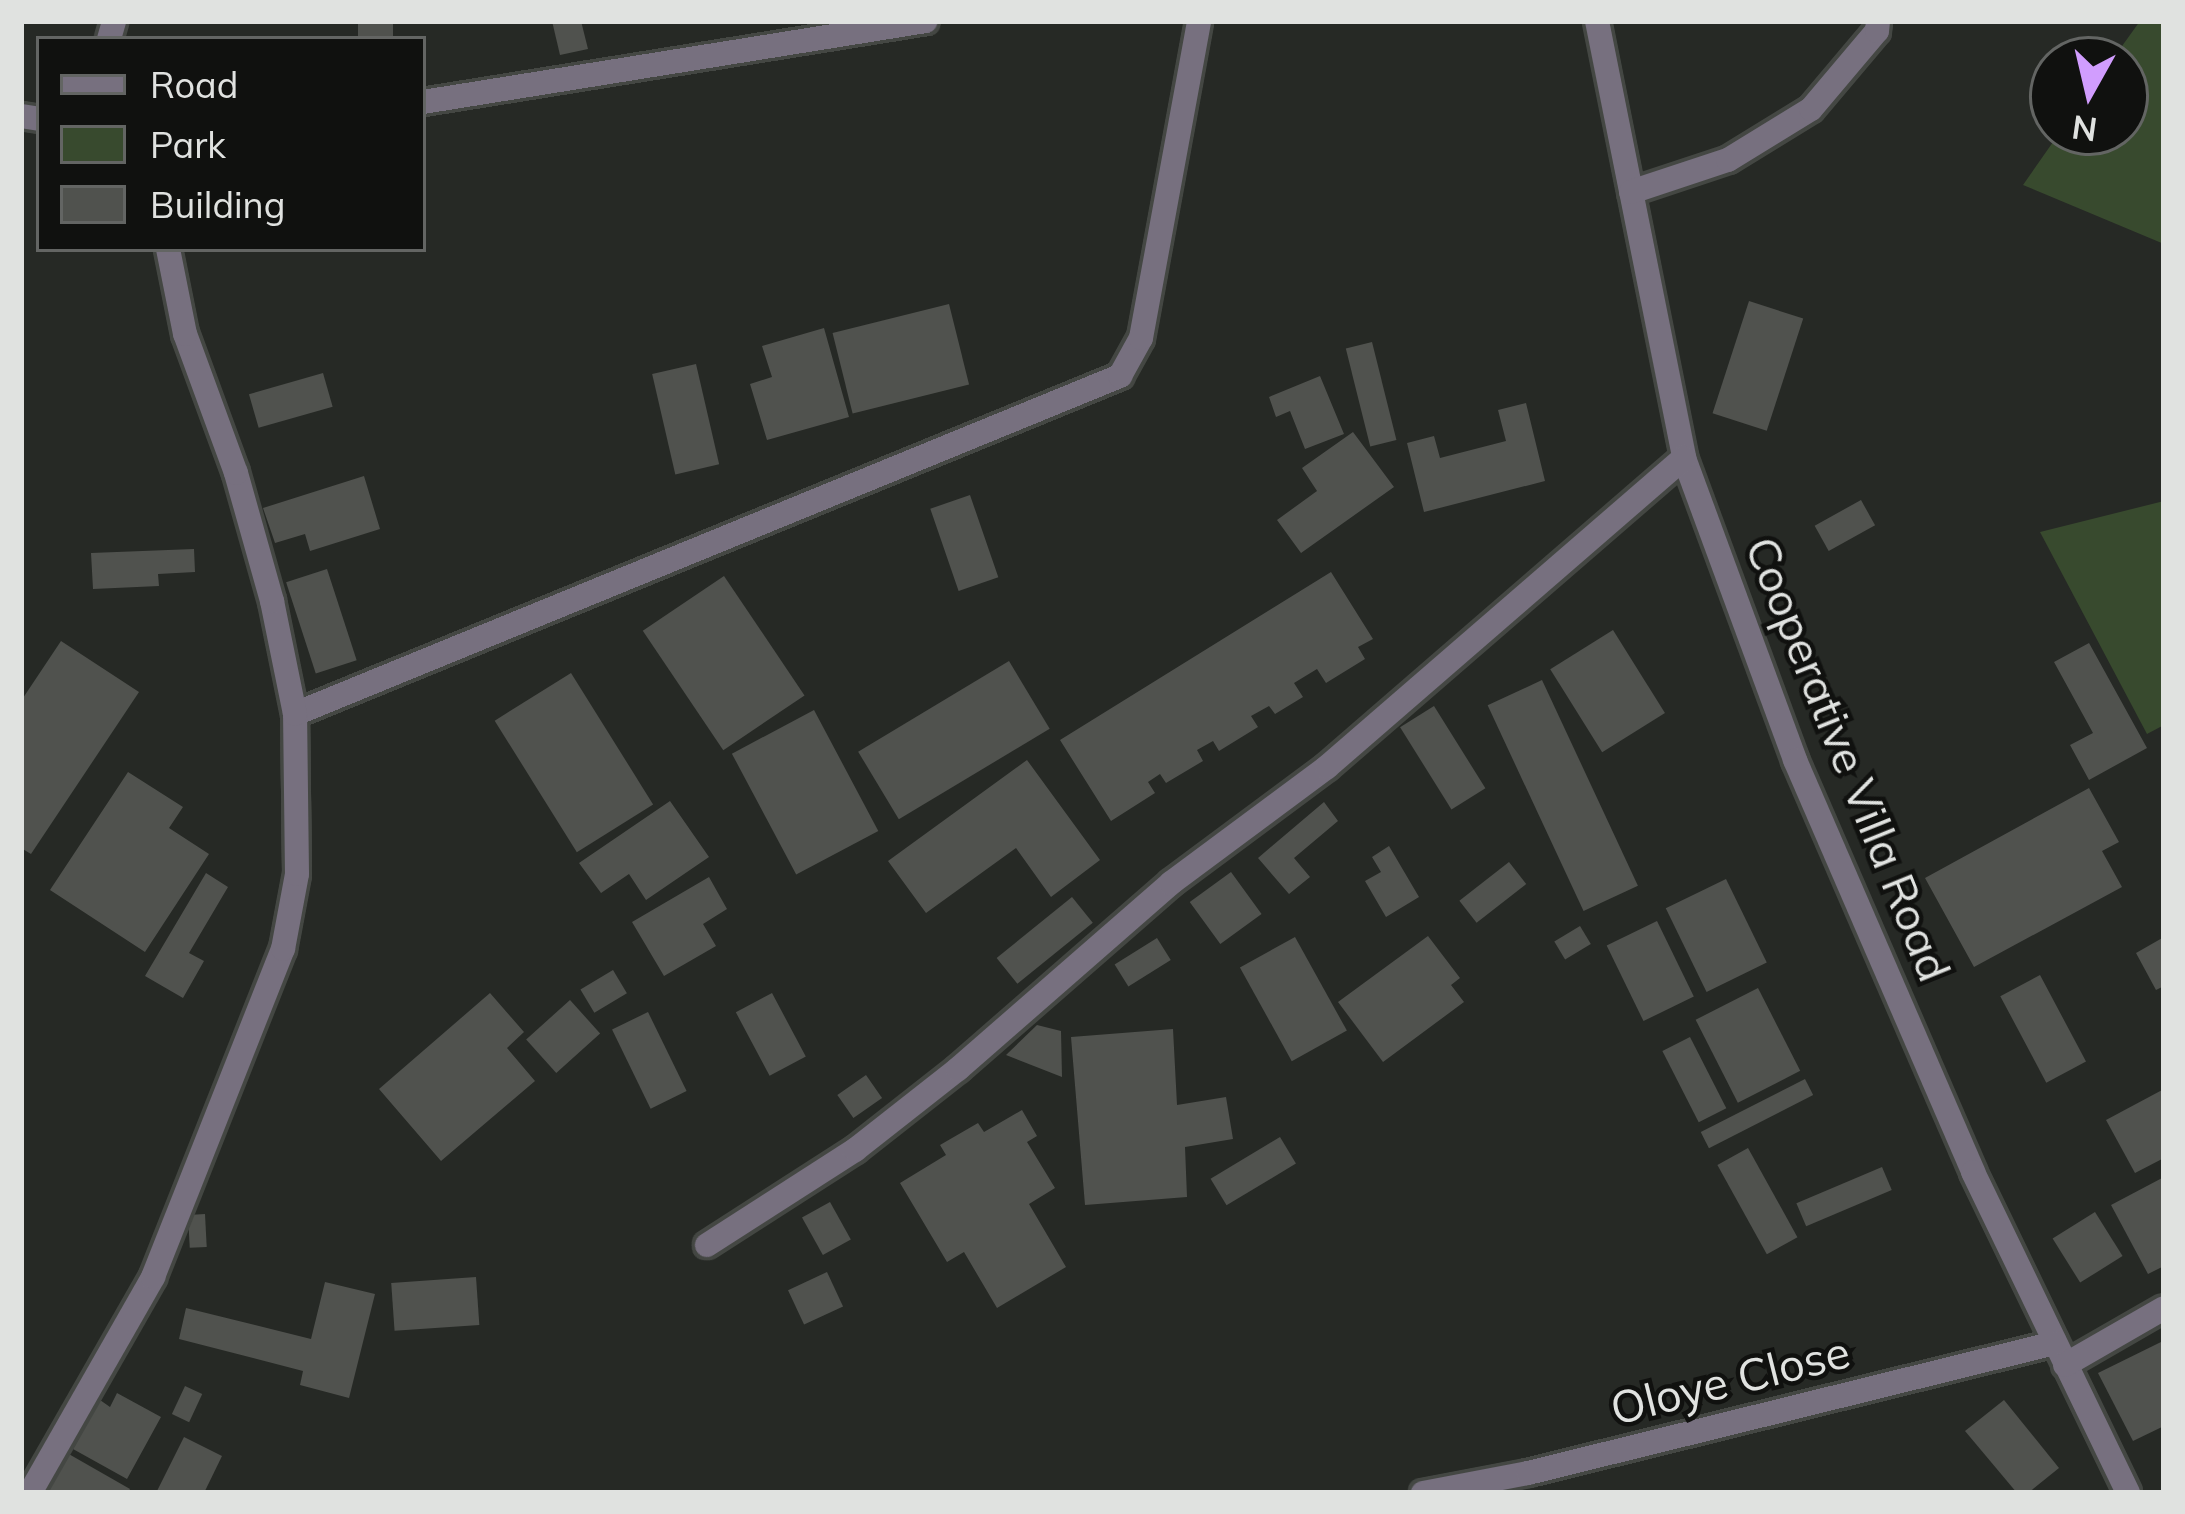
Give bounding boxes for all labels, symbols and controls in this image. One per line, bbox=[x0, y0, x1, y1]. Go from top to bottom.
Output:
legend bbox=[36, 36, 426, 252]
north arrow bbox=[2029, 36, 2149, 156]
text: Road bbox=[150, 62, 238, 107]
text: N bbox=[2069, 107, 2100, 151]
text: Park bbox=[150, 122, 226, 167]
text: Building bbox=[150, 182, 285, 227]
street label: Cooperative Villa Road bbox=[1734, 529, 1962, 989]
street label: Oloye Close bbox=[1605, 1324, 1855, 1436]

